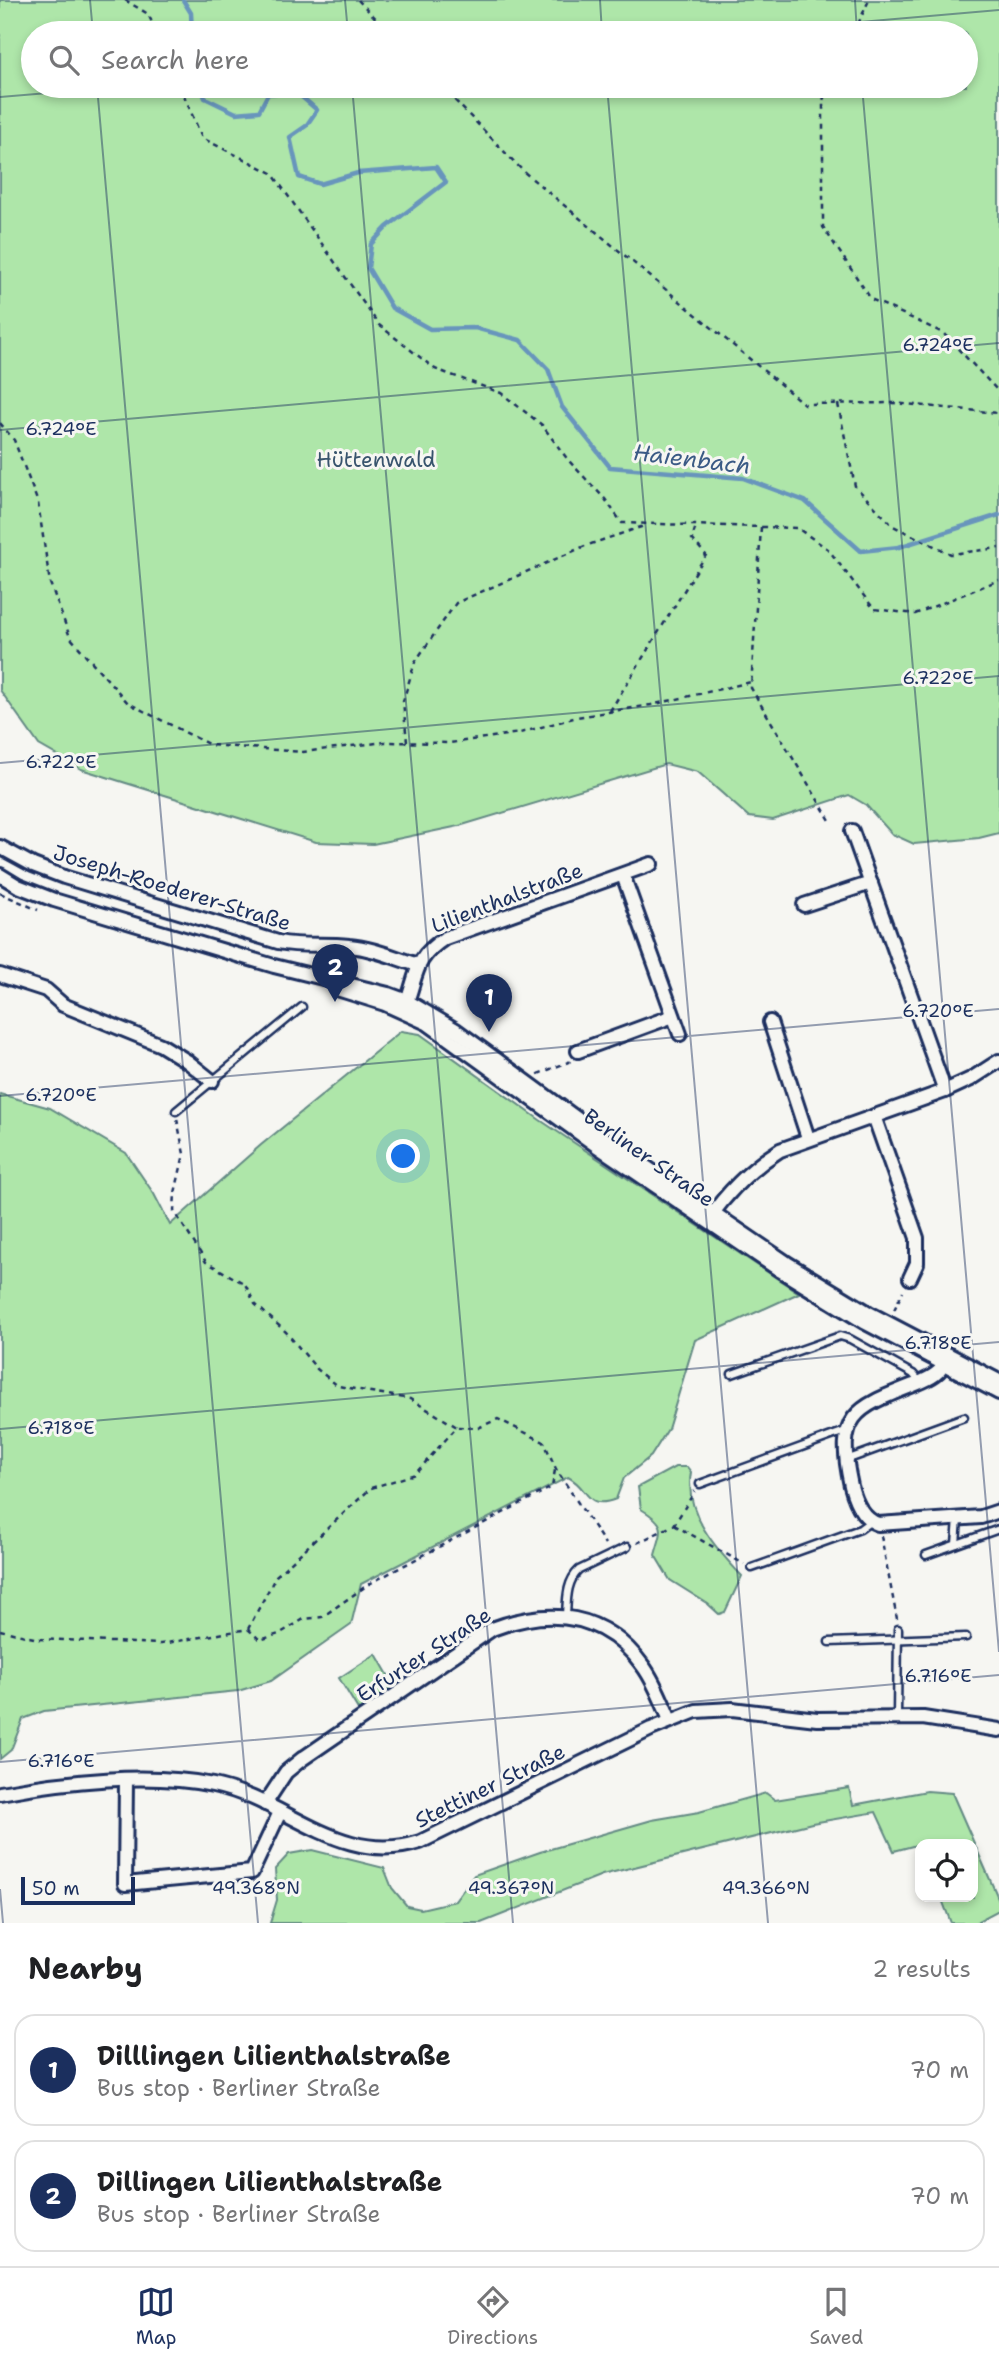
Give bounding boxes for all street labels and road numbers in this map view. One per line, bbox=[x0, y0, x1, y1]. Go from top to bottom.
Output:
street label: Joseph-Roederer-Straße bbox=[50, 839, 294, 937]
street label: Lilienthalstraße bbox=[427, 856, 587, 940]
street label: Berliner Straße bbox=[578, 1102, 720, 1214]
street label: Erfurter Straße bbox=[351, 1601, 497, 1709]
street label: Stettiner Straße bbox=[410, 1737, 570, 1835]

